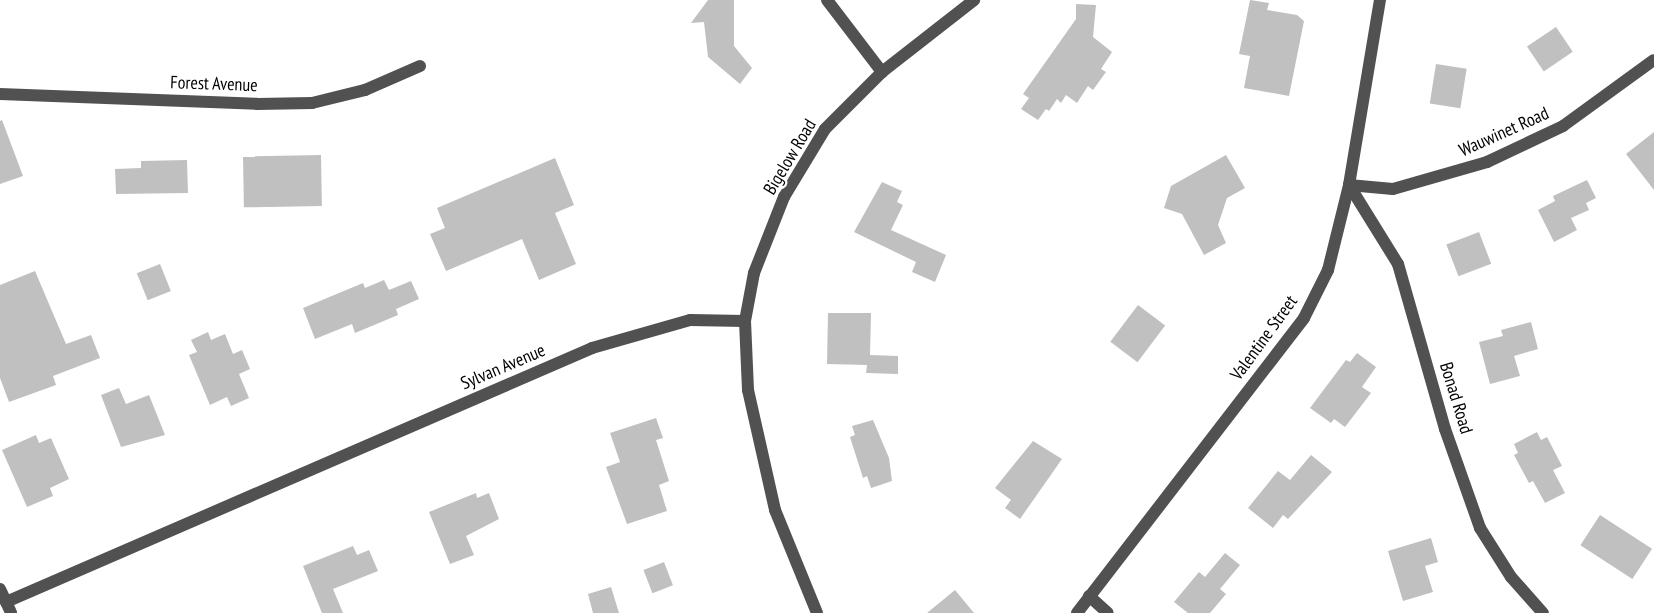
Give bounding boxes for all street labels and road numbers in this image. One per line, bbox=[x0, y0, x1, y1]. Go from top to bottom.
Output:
street label: Forest Avenue bbox=[170, 72, 258, 96]
street label: Wauwinet Road bbox=[1456, 103, 1552, 161]
street label: Bigelow Road bbox=[759, 115, 821, 199]
street label: Valentine Street bbox=[1226, 291, 1302, 385]
street label: Sylvan Avenue bbox=[457, 339, 549, 395]
street label: Bonad Road bbox=[1435, 360, 1477, 436]

